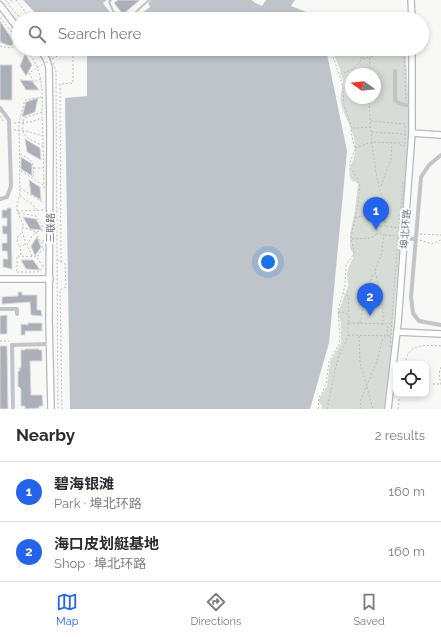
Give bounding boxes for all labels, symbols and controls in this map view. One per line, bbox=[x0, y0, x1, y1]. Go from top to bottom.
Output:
search box bbox=[12, 12, 429, 56]
icon: search bbox=[26, 23, 48, 45]
text: Search here bbox=[58, 25, 141, 43]
north arrow bbox=[345, 68, 381, 104]
pin: 1 bbox=[363, 197, 389, 230]
street label: 埠北环路 bbox=[399, 209, 412, 249]
street label: 三联路 bbox=[45, 213, 56, 243]
your location bbox=[258, 252, 278, 272]
pin: 2 bbox=[357, 283, 383, 316]
map controls bbox=[393, 361, 429, 397]
button: locate bbox=[393, 361, 429, 397]
text: Nearby bbox=[16, 425, 75, 445]
text: 2 results bbox=[375, 428, 425, 443]
text: 碧海银滩 bbox=[54, 475, 114, 493]
text: 1 bbox=[26, 484, 32, 499]
text: 160 m bbox=[388, 484, 425, 499]
text: Park · 埠北环路 bbox=[54, 496, 142, 511]
text: 海口皮划艇基地 bbox=[54, 535, 159, 553]
text: 2 bbox=[25, 544, 33, 559]
text: 160 m bbox=[388, 544, 425, 559]
text: Shop · 埠北环路 bbox=[54, 556, 146, 571]
tab: Map bbox=[56, 591, 78, 628]
tab: Directions bbox=[191, 591, 241, 628]
tab: Saved bbox=[353, 591, 385, 628]

